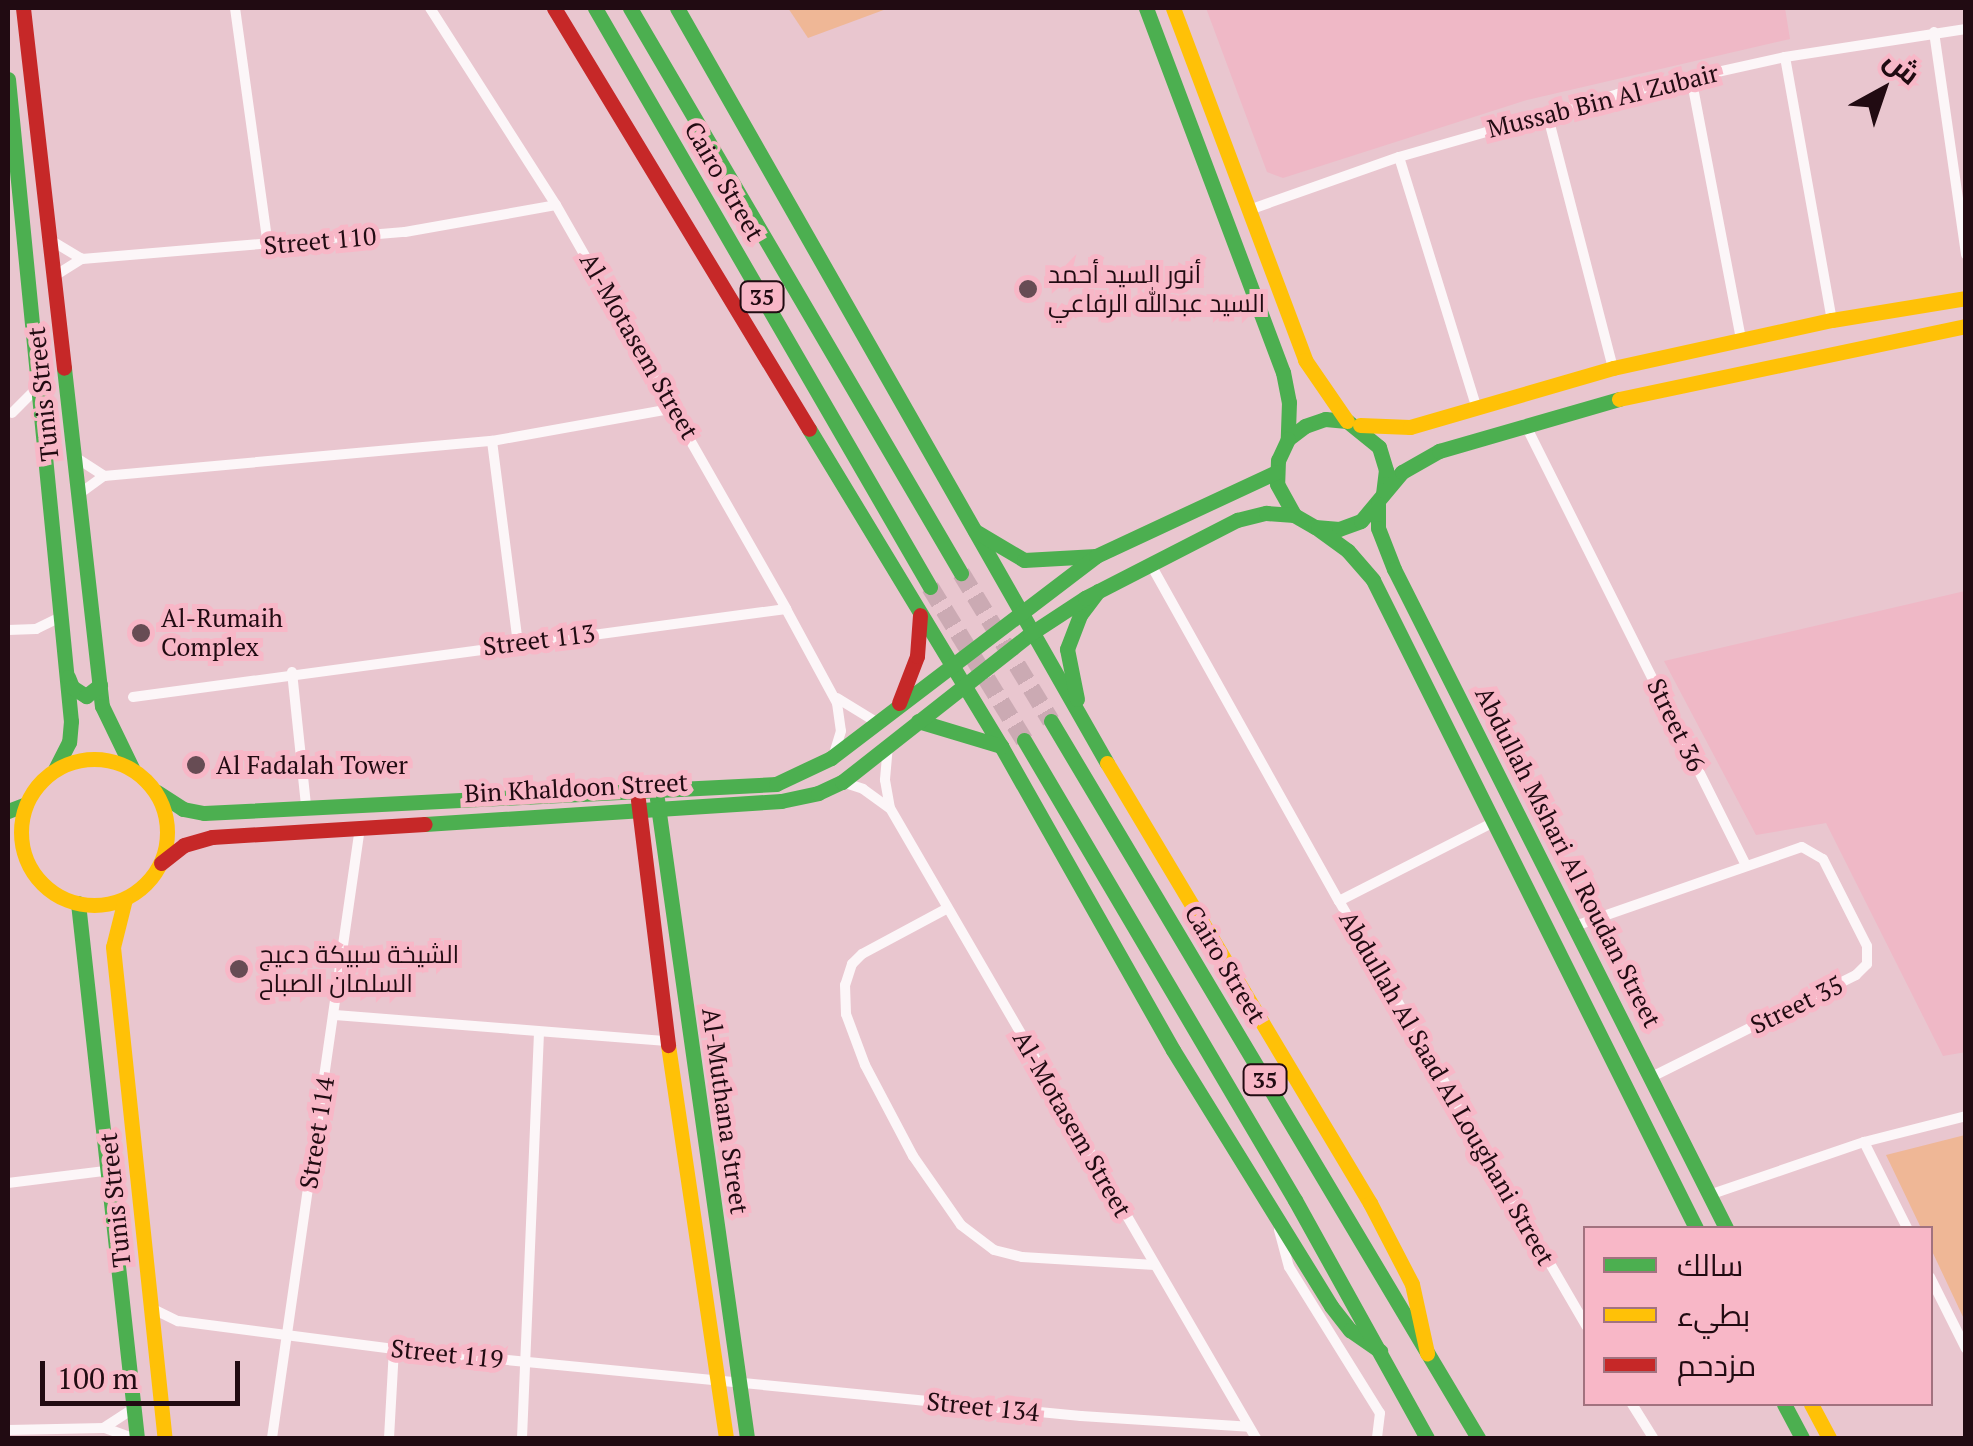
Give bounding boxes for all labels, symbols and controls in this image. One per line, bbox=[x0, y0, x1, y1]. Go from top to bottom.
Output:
north arrow bbox=[1833, 40, 1933, 140]
text: ش bbox=[1877, 41, 1928, 92]
street label: Mussab Bin Al Zubair bbox=[1484, 58, 1722, 144]
street label: Cairo Street bbox=[678, 116, 770, 246]
street label: Street 110 bbox=[263, 221, 377, 261]
street label: Al-Motasem Street bbox=[573, 248, 705, 444]
place label: أنور السيد أحمد السيد عبدالله الرفاعي bbox=[1048, 260, 1265, 319]
marker: أنور السيد أحمد السيد عبدالله الرفاعي bbox=[1017, 278, 1039, 300]
road number: 35 bbox=[740, 280, 784, 314]
street label: Tunis Street bbox=[21, 325, 65, 463]
place label: Al-Rumaih Complex bbox=[161, 604, 283, 663]
street label: Street 113 bbox=[481, 618, 597, 662]
marker: Al-Rumaih Complex bbox=[130, 622, 152, 644]
street label: Street 36 bbox=[1641, 674, 1711, 776]
street label: Abdullah Mshari Al Roudan Street bbox=[1469, 681, 1667, 1033]
place label: Al Fadalah Tower bbox=[216, 750, 408, 780]
marker: Al Fadalah Tower bbox=[185, 754, 207, 776]
street label: Bin Khaldoon Street bbox=[463, 767, 689, 809]
street label: Cairo Street bbox=[1178, 900, 1272, 1028]
street label: Abdullah Al Saad Al Loughani Street bbox=[1333, 905, 1561, 1271]
place label: الشيخة سبيكة دعيج السلمان الصباح bbox=[259, 940, 459, 999]
marker: الشيخة سبيكة دعيج السلمان الصباح bbox=[228, 958, 250, 980]
street label: Street 35 bbox=[1746, 970, 1848, 1040]
street label: Al-Muthana Street bbox=[696, 1006, 754, 1216]
street label: Al-Motasem Street bbox=[1006, 1026, 1138, 1222]
road number: 35 bbox=[1242, 1063, 1288, 1097]
street label: Street 114 bbox=[293, 1075, 341, 1191]
street label: Tunis Street bbox=[93, 1131, 137, 1269]
legend bbox=[1583, 1226, 1933, 1406]
text: سالك bbox=[1677, 1245, 1743, 1285]
text: بطيء bbox=[1677, 1295, 1750, 1335]
street label: Street 119 bbox=[389, 1333, 505, 1375]
scale bar bbox=[45, 1341, 245, 1403]
text: مزدحم bbox=[1677, 1345, 1756, 1385]
text: 100 m bbox=[57, 1358, 138, 1398]
street label: Street 134 bbox=[925, 1386, 1041, 1428]

